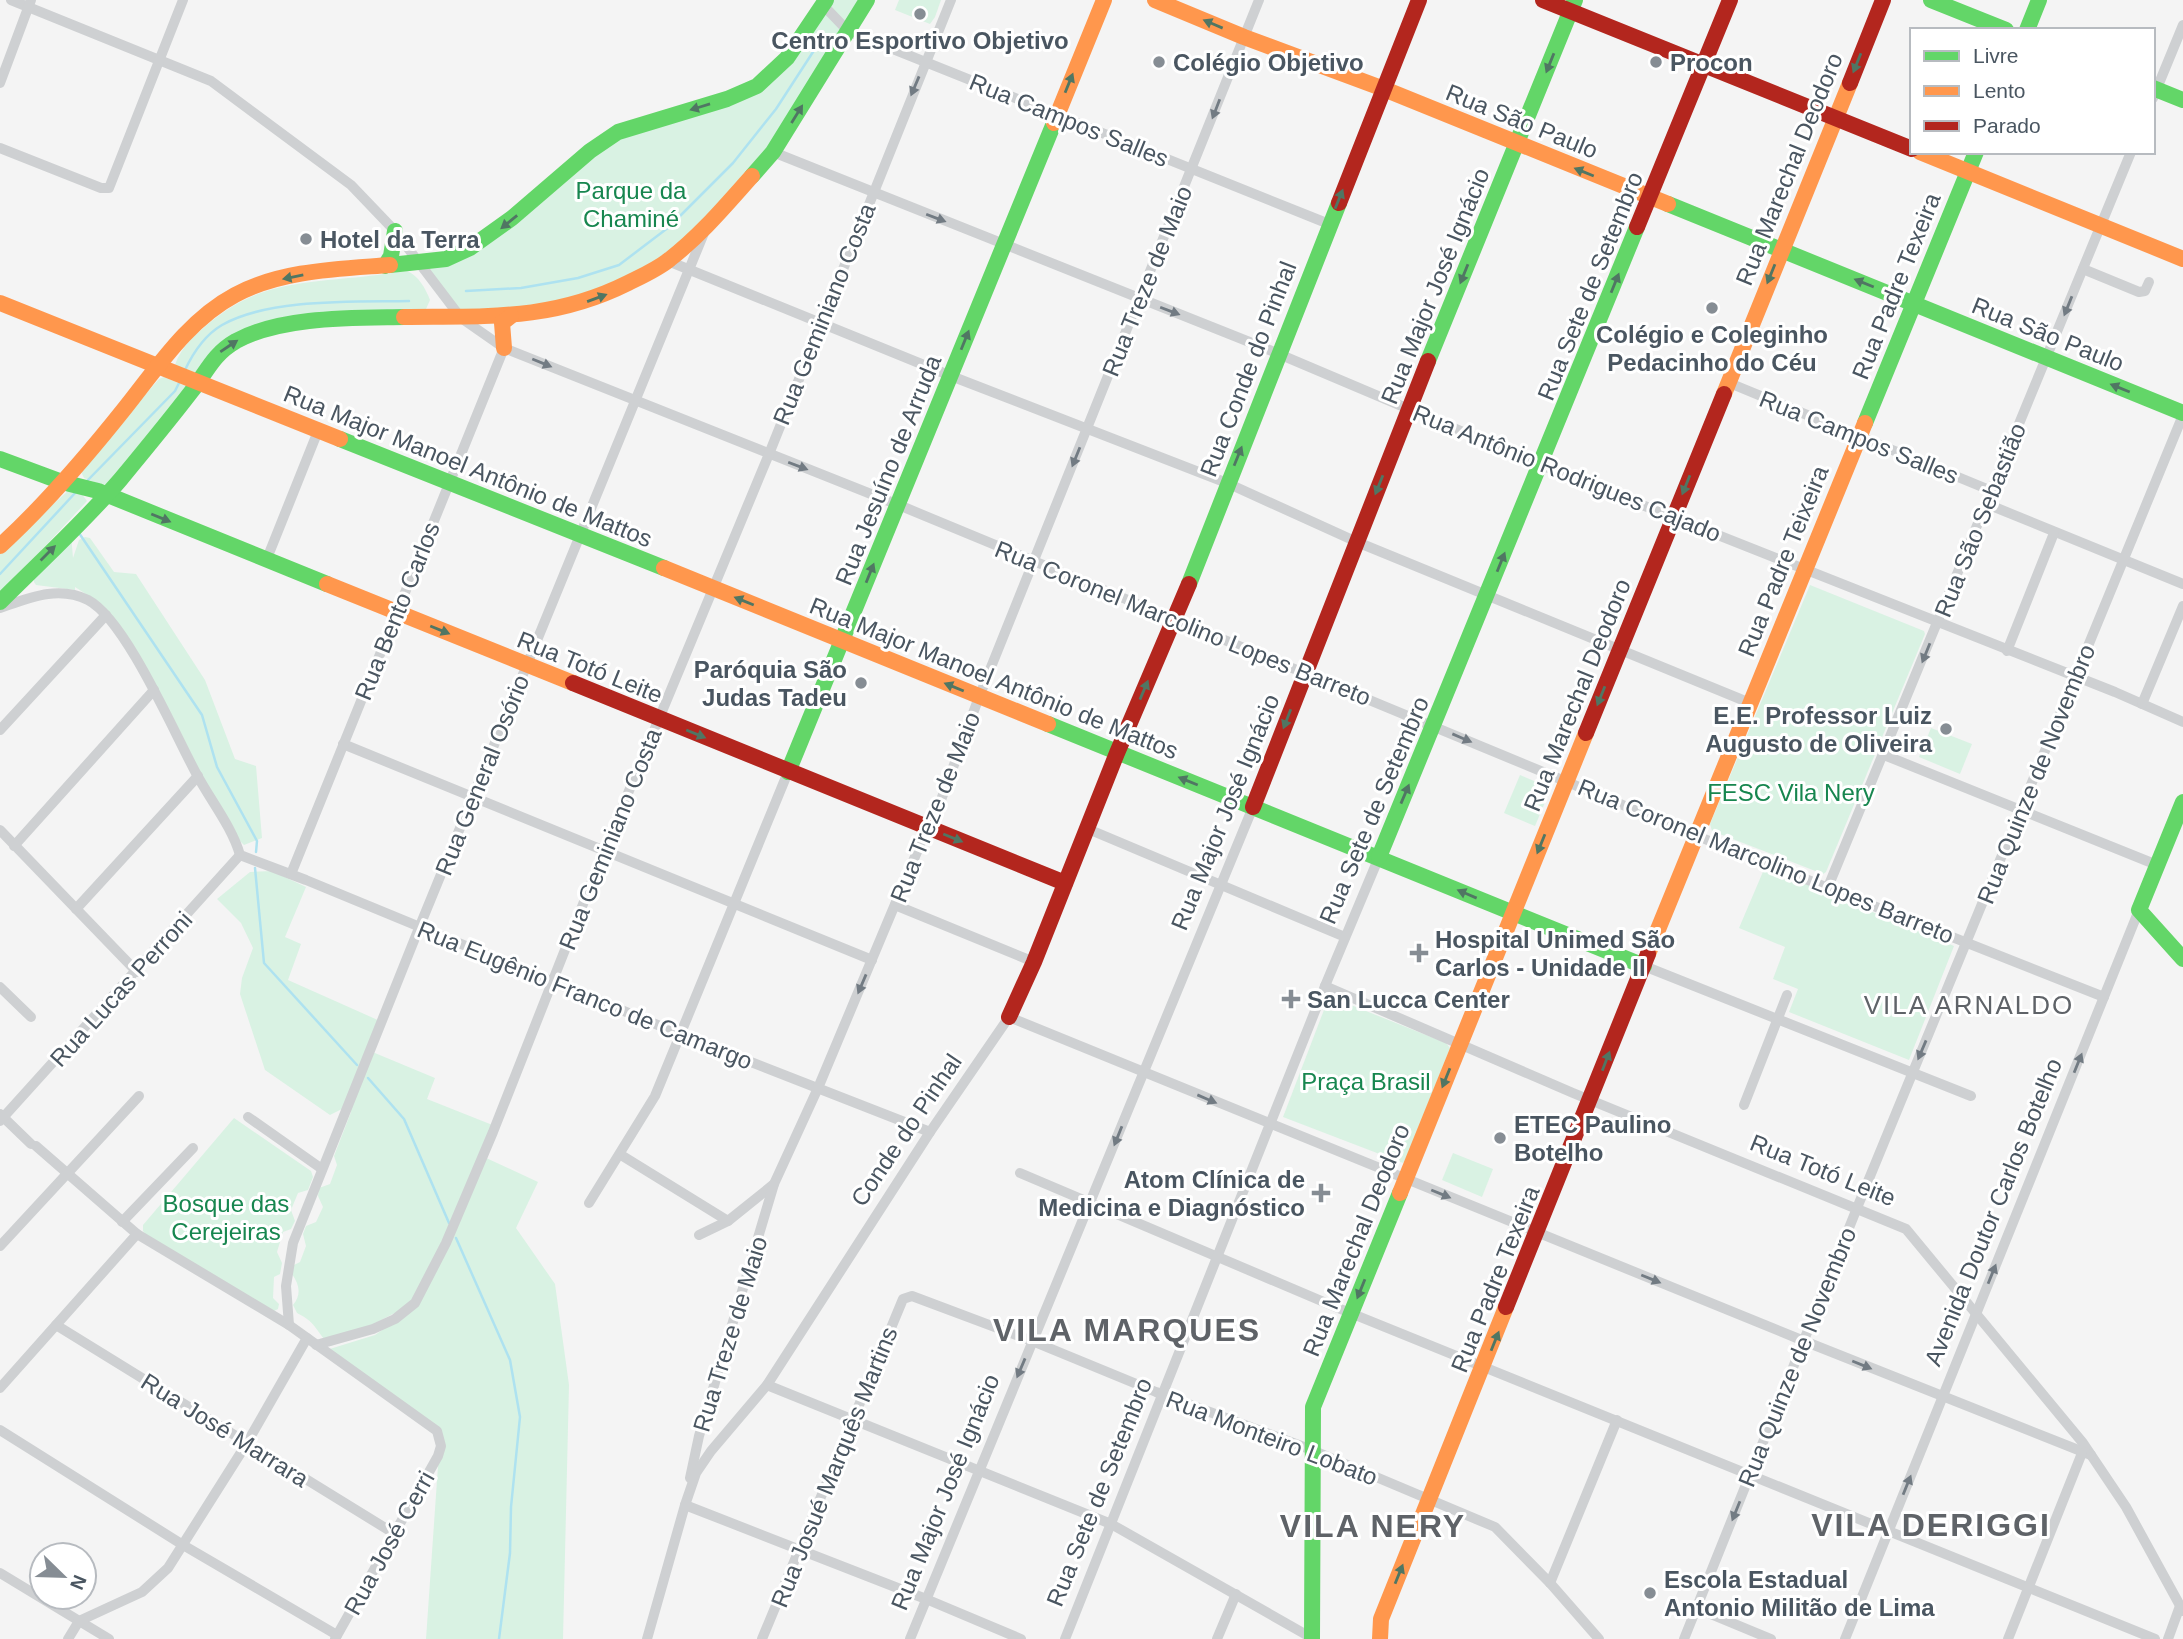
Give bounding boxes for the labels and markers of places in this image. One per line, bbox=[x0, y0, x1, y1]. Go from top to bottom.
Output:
marker: Centro Esportivo Objetivo bbox=[912, 6, 928, 22]
place label: Centro Esportivo Objetivo bbox=[771, 27, 1069, 54]
place label: Colégio Objetivo bbox=[1173, 49, 1364, 76]
place label: Procon bbox=[1670, 49, 1753, 76]
marker: Colégio Objetivo bbox=[1151, 54, 1167, 70]
marker: Procon bbox=[1648, 54, 1664, 70]
place label: Hotel da Terra bbox=[320, 226, 480, 253]
marker: Hotel da Terra bbox=[298, 231, 314, 247]
marker: Colégio e Coleginho Pedacinho do Céu bbox=[1704, 300, 1720, 316]
place label: Colégio e Coleginho Pedacinho do Céu bbox=[1596, 321, 1828, 376]
place label: Paróquia São Judas Tadeu bbox=[694, 656, 847, 711]
marker: Paróquia São Judas Tadeu bbox=[853, 675, 869, 691]
place label: E.E. Professor Luiz Augusto de Oliveira bbox=[1705, 702, 1933, 757]
marker: E.E. Professor Luiz Augusto de Oliveira bbox=[1938, 721, 1954, 737]
place label: Hospital Unimed São Carlos - Unidade II bbox=[1435, 926, 1675, 981]
marker: Hospital Unimed São Carlos - Unidade II bbox=[1409, 943, 1429, 963]
place label: San Lucca Center bbox=[1307, 986, 1510, 1013]
marker: San Lucca Center bbox=[1281, 989, 1301, 1009]
place label: ETEC Paulino Botelho bbox=[1514, 1111, 1671, 1166]
marker: ETEC Paulino Botelho bbox=[1492, 1130, 1508, 1146]
place label: Atom Clínica de Medicina e Diagnóstico bbox=[1038, 1166, 1305, 1221]
marker: Atom Clínica de Medicina e Diagnóstico bbox=[1311, 1183, 1331, 1203]
place label: Escola Estadual Antonio Militão de Lima bbox=[1664, 1566, 1935, 1621]
marker: Escola Estadual Antonio Militão de Lima bbox=[1642, 1585, 1658, 1601]

